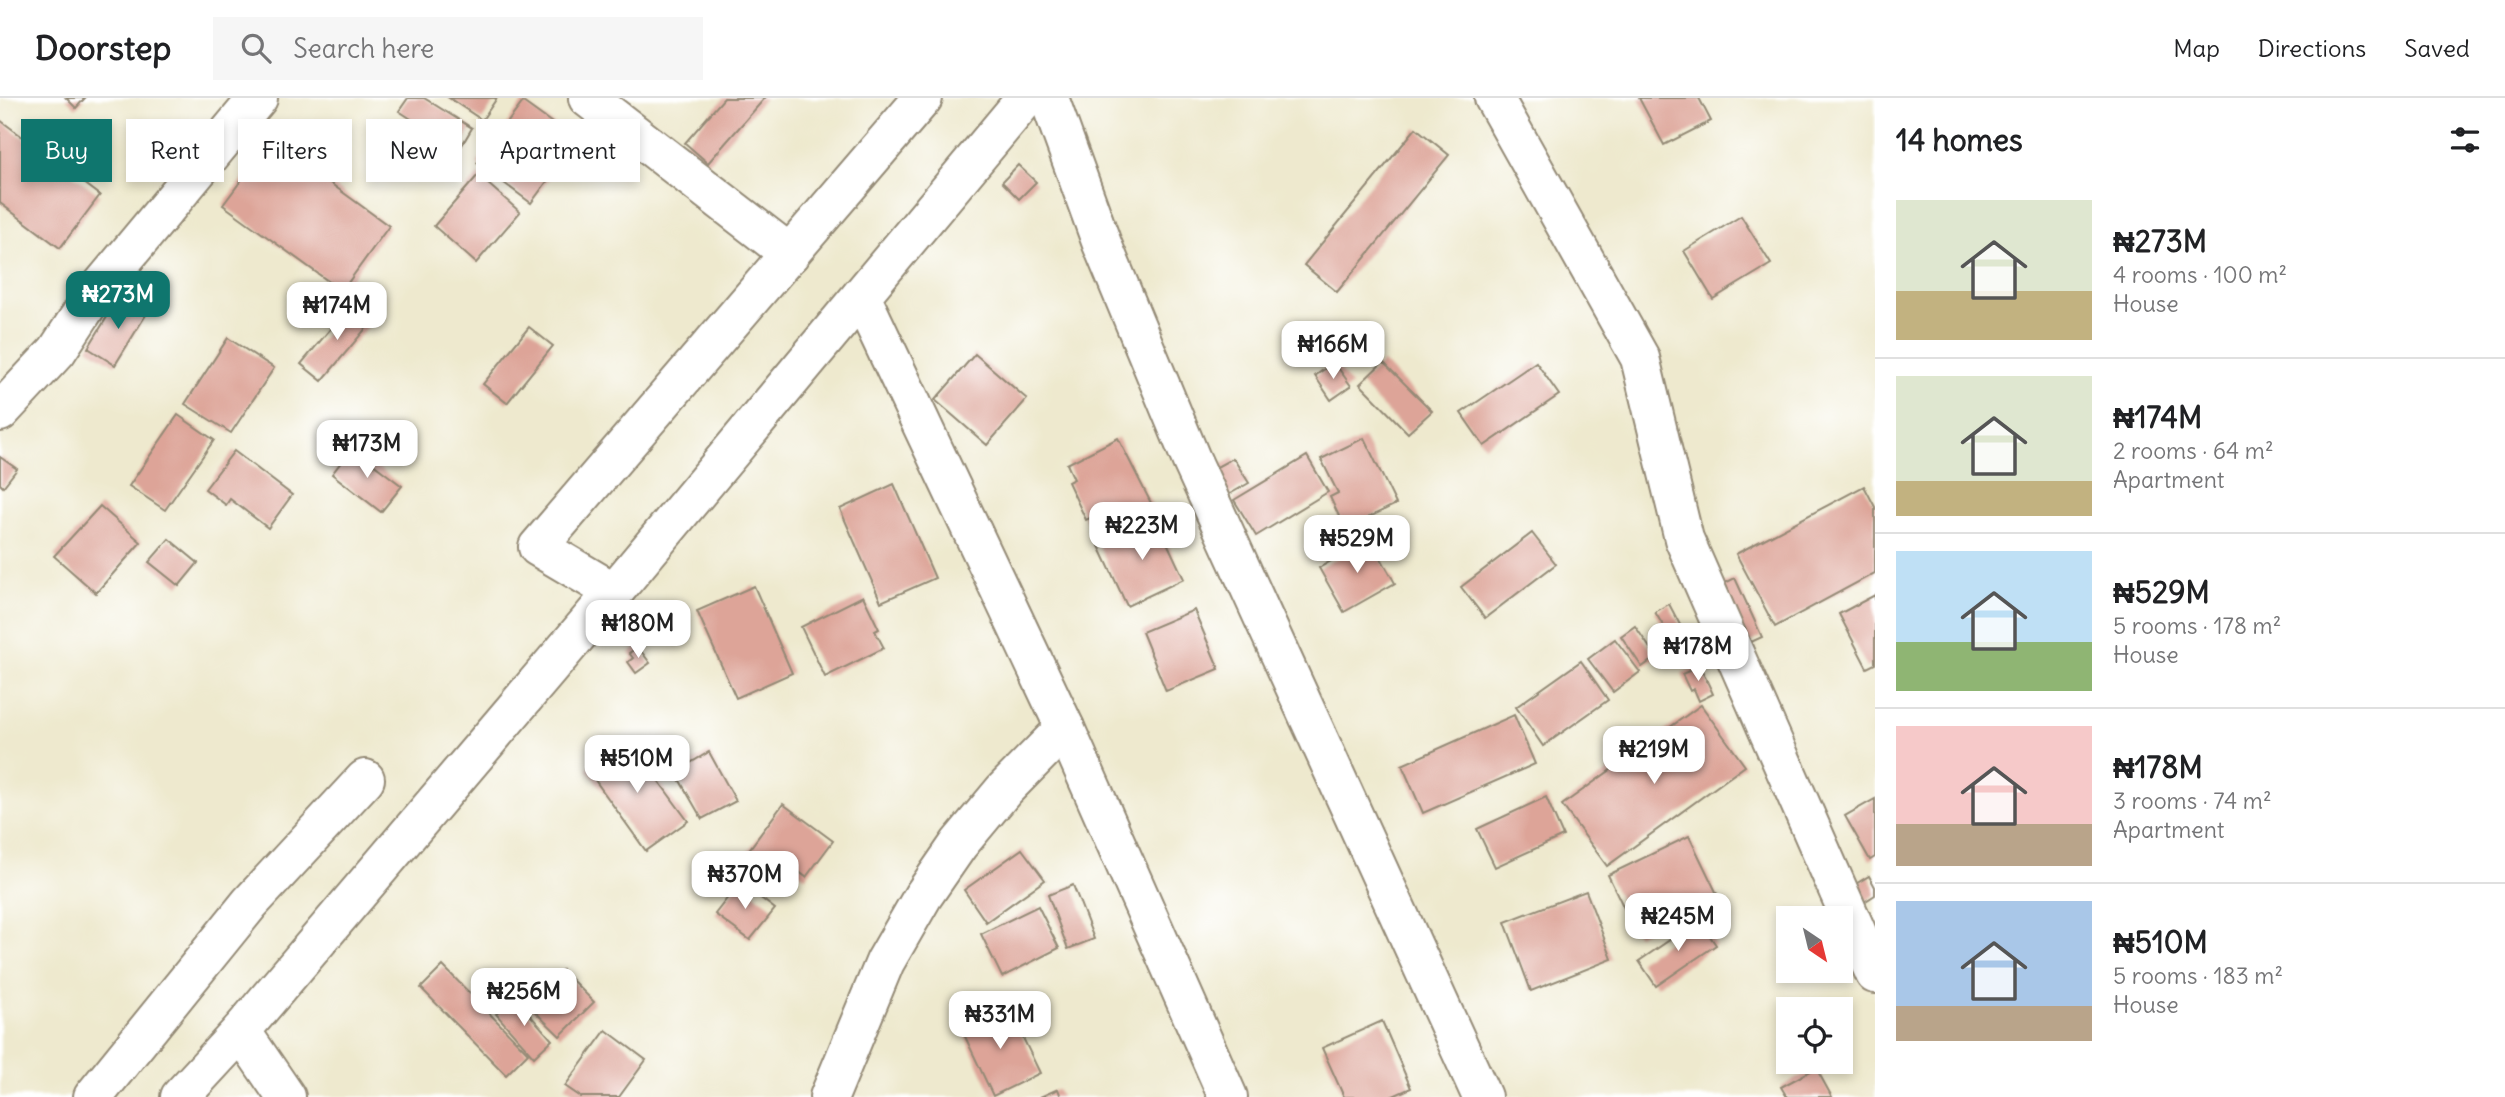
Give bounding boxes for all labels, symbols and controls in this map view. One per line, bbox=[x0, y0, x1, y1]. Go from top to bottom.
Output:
search box bbox=[213, 17, 703, 80]
text: Doorstep bbox=[35, 27, 171, 69]
icon: search bbox=[237, 29, 275, 67]
text: Search here bbox=[293, 32, 434, 65]
text: Map bbox=[2173, 33, 2220, 63]
text: Directions bbox=[2258, 33, 2366, 63]
text: Saved bbox=[2404, 33, 2470, 63]
chip: Buy bbox=[21, 119, 112, 182]
chip: Rent bbox=[126, 119, 224, 182]
chip: Filters bbox=[238, 119, 352, 182]
chip: New bbox=[366, 119, 462, 182]
chip: Apartment bbox=[476, 119, 640, 182]
text: 14 homes bbox=[1896, 121, 2023, 159]
icon: filters bbox=[2446, 121, 2484, 159]
text: ₦273M bbox=[2113, 222, 2207, 260]
icon: home bbox=[1952, 228, 2036, 312]
text: 4 rooms · 100 m² bbox=[2113, 260, 2287, 289]
pin: ₦273M bbox=[69, 272, 167, 331]
text: ₦273M bbox=[82, 279, 154, 308]
pin: ₦174M bbox=[288, 282, 386, 342]
text: House bbox=[2113, 289, 2179, 318]
text: ₦174M bbox=[303, 290, 371, 319]
pin: ₦166M bbox=[1284, 322, 1382, 381]
text: ₦166M bbox=[1298, 329, 1368, 358]
text: ₦174M bbox=[2113, 398, 2202, 436]
icon: home bbox=[1952, 404, 2036, 488]
pin: ₦173M bbox=[318, 420, 416, 480]
text: ₦173M bbox=[333, 428, 401, 457]
text: 2 rooms · 64 m² bbox=[2113, 436, 2274, 465]
text: Apartment bbox=[2113, 465, 2225, 494]
pin: ₦223M bbox=[1093, 503, 1191, 562]
text: ₦223M bbox=[1105, 510, 1179, 539]
pin: ₦529M bbox=[1308, 516, 1406, 575]
text: ₦529M bbox=[1320, 523, 1394, 552]
text: ₦529M bbox=[2113, 573, 2210, 611]
icon: home bbox=[1952, 579, 2036, 663]
pin: ₦180M bbox=[589, 601, 687, 660]
text: ₦180M bbox=[602, 608, 674, 637]
text: 5 rooms · 178 m² bbox=[2113, 611, 2281, 640]
pin: ₦178M bbox=[1649, 624, 1747, 683]
text: ₦178M bbox=[1664, 631, 1732, 660]
text: House bbox=[2113, 640, 2179, 669]
pin: ₦219M bbox=[1605, 726, 1703, 786]
text: ₦219M bbox=[1619, 734, 1689, 763]
pin: ₦510M bbox=[588, 736, 686, 795]
text: ₦510M bbox=[601, 743, 673, 772]
text: ₦178M bbox=[2113, 748, 2203, 786]
icon: home bbox=[1952, 754, 2036, 838]
text: 3 rooms · 74 m² bbox=[2113, 786, 2272, 815]
text: Apartment bbox=[2113, 815, 2225, 844]
pin: ₦370M bbox=[696, 852, 794, 911]
text: ₦370M bbox=[708, 859, 782, 888]
pin: ₦245M bbox=[1629, 894, 1727, 953]
text: ₦245M bbox=[1641, 901, 1715, 930]
north arrow bbox=[1776, 906, 1853, 984]
map controls bbox=[1776, 906, 1853, 1074]
text: ₦510M bbox=[2113, 923, 2208, 961]
icon: home bbox=[1952, 929, 2036, 1013]
text: 5 rooms · 183 m² bbox=[2113, 961, 2283, 990]
pin: ₦256M bbox=[475, 968, 573, 1028]
text: ₦256M bbox=[487, 976, 561, 1005]
text: House bbox=[2113, 990, 2179, 1019]
pin: ₦331M bbox=[951, 992, 1049, 1051]
button: locate bbox=[1776, 997, 1853, 1074]
text: ₦331M bbox=[965, 999, 1035, 1028]

